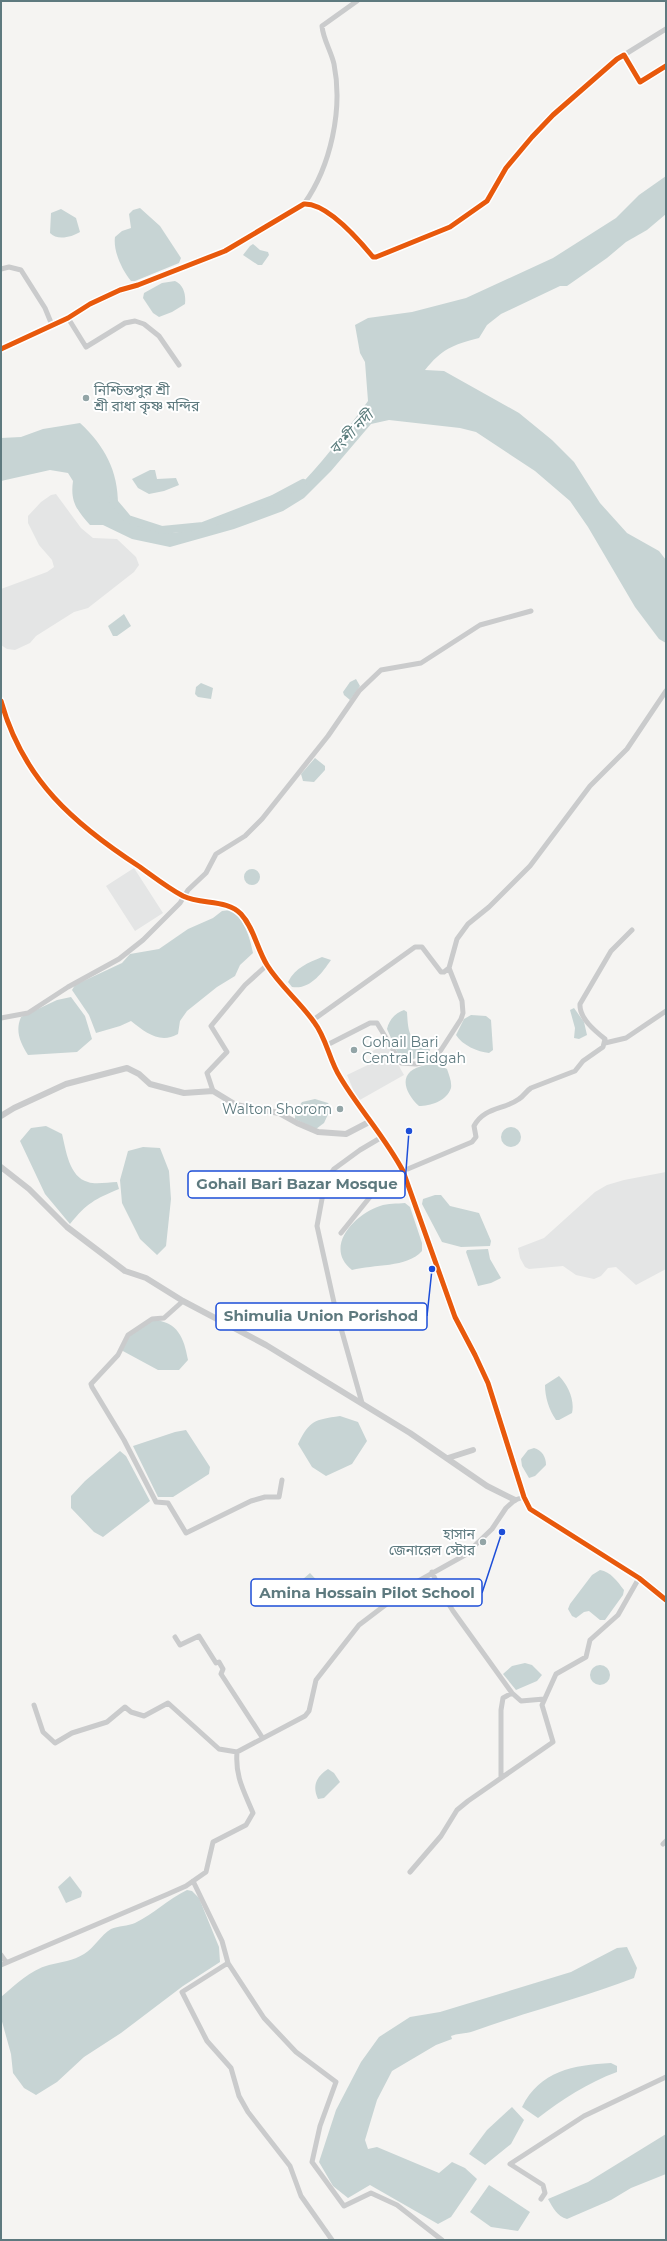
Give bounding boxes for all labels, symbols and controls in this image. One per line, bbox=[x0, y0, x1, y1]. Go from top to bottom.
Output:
place label: নিশ্চিন্তপুর শ্রী শ্রী রাধা কৃষ্ণ মন্দির bbox=[93, 381, 200, 415]
marker: নিশ্চিন্তপুর শ্রী শ্রী রাধা কৃষ্ণ মন্দির bbox=[81, 393, 91, 403]
water label: বংশী নদী bbox=[325, 403, 379, 458]
place label: Gohail Bari Central Eidgah bbox=[362, 1033, 466, 1067]
marker: Gohail Bari Central Eidgah bbox=[349, 1045, 359, 1055]
place label: Walton Shorom bbox=[222, 1100, 332, 1118]
marker: Walton Shorom bbox=[335, 1104, 345, 1114]
callout: Gohail Bari Bazar Mosque bbox=[188, 1171, 405, 1198]
text: Gohail Bari Bazar Mosque bbox=[196, 1174, 398, 1193]
callout: Shimulia Union Porishod bbox=[216, 1303, 427, 1330]
text: Shimulia Union Porishod bbox=[224, 1306, 418, 1325]
place label: হাসান জেনারেল স্টোর bbox=[389, 1525, 476, 1559]
marker: হাসান জেনারেল স্টোর bbox=[478, 1537, 488, 1547]
callout: Amina Hossain Pilot School bbox=[251, 1579, 482, 1606]
text: Amina Hossain Pilot School bbox=[258, 1583, 475, 1602]

